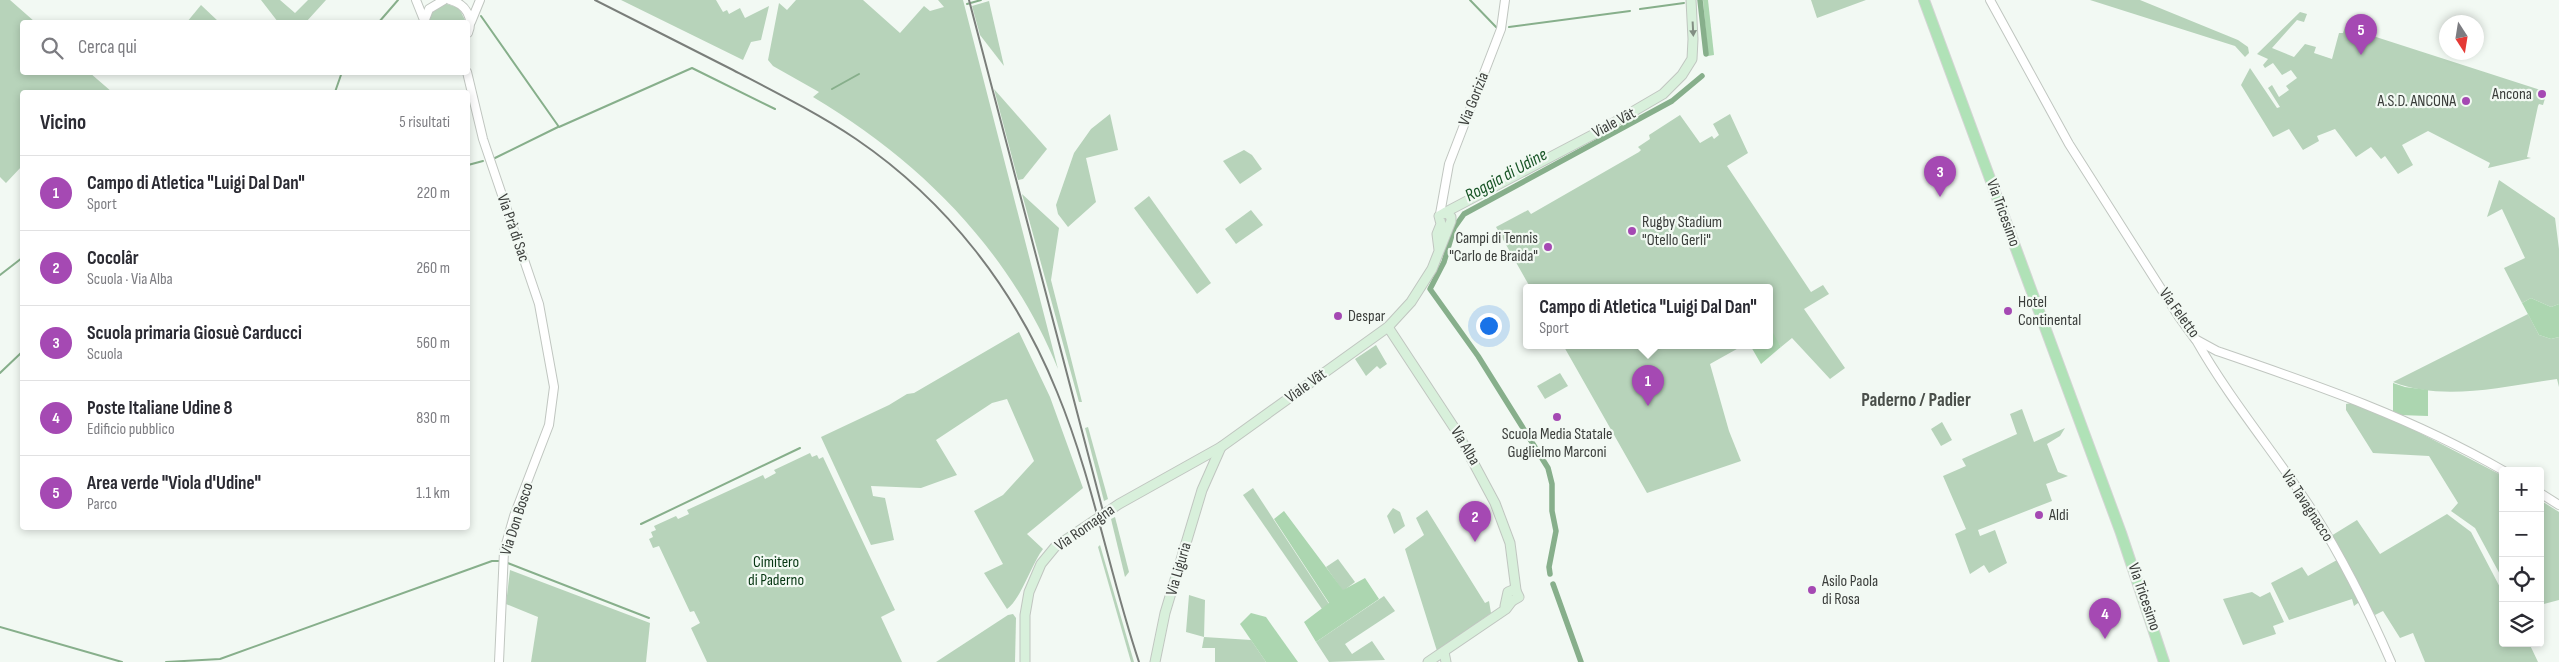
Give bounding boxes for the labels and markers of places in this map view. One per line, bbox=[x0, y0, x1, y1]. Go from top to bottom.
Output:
pin: 5 bbox=[2345, 14, 2377, 55]
place label: Ancona bbox=[2491, 85, 2532, 104]
marker: Ancona bbox=[2536, 88, 2548, 100]
place label: A.S.D. ANCONA bbox=[2377, 92, 2456, 111]
marker: A.S.D. ANCONA bbox=[2460, 95, 2472, 107]
pin: 3 bbox=[1924, 156, 1956, 197]
place label: Rugby Stadium "Otello Gerli" bbox=[1642, 213, 1722, 250]
marker: Rugby Stadium "Otello Gerli" bbox=[1626, 225, 1638, 237]
place label: Campi di Tennis "Carlo de Braida" bbox=[1449, 229, 1538, 266]
marker: Campi di Tennis "Carlo de Braida" bbox=[1542, 241, 1554, 253]
place label: Hotel Continental bbox=[2018, 293, 2081, 330]
marker: Hotel Continental bbox=[2002, 305, 2014, 317]
place label: Despar bbox=[1348, 307, 1386, 326]
marker: Despar bbox=[1332, 310, 1344, 322]
pin: 1 bbox=[1632, 365, 1664, 406]
marker: Scuola Media Statale Guglielmo Marconi bbox=[1551, 411, 1563, 423]
place label: Scuola Media Statale Guglielmo Marconi bbox=[1502, 425, 1612, 462]
pin: 2 bbox=[1459, 501, 1491, 542]
place label: Aldi bbox=[2048, 506, 2069, 525]
marker: Aldi bbox=[2033, 509, 2045, 521]
place label: Asilo Paola di Rosa bbox=[1821, 572, 1878, 609]
marker: Asilo Paola di Rosa bbox=[1806, 584, 1818, 596]
pin: 4 bbox=[2089, 598, 2121, 639]

